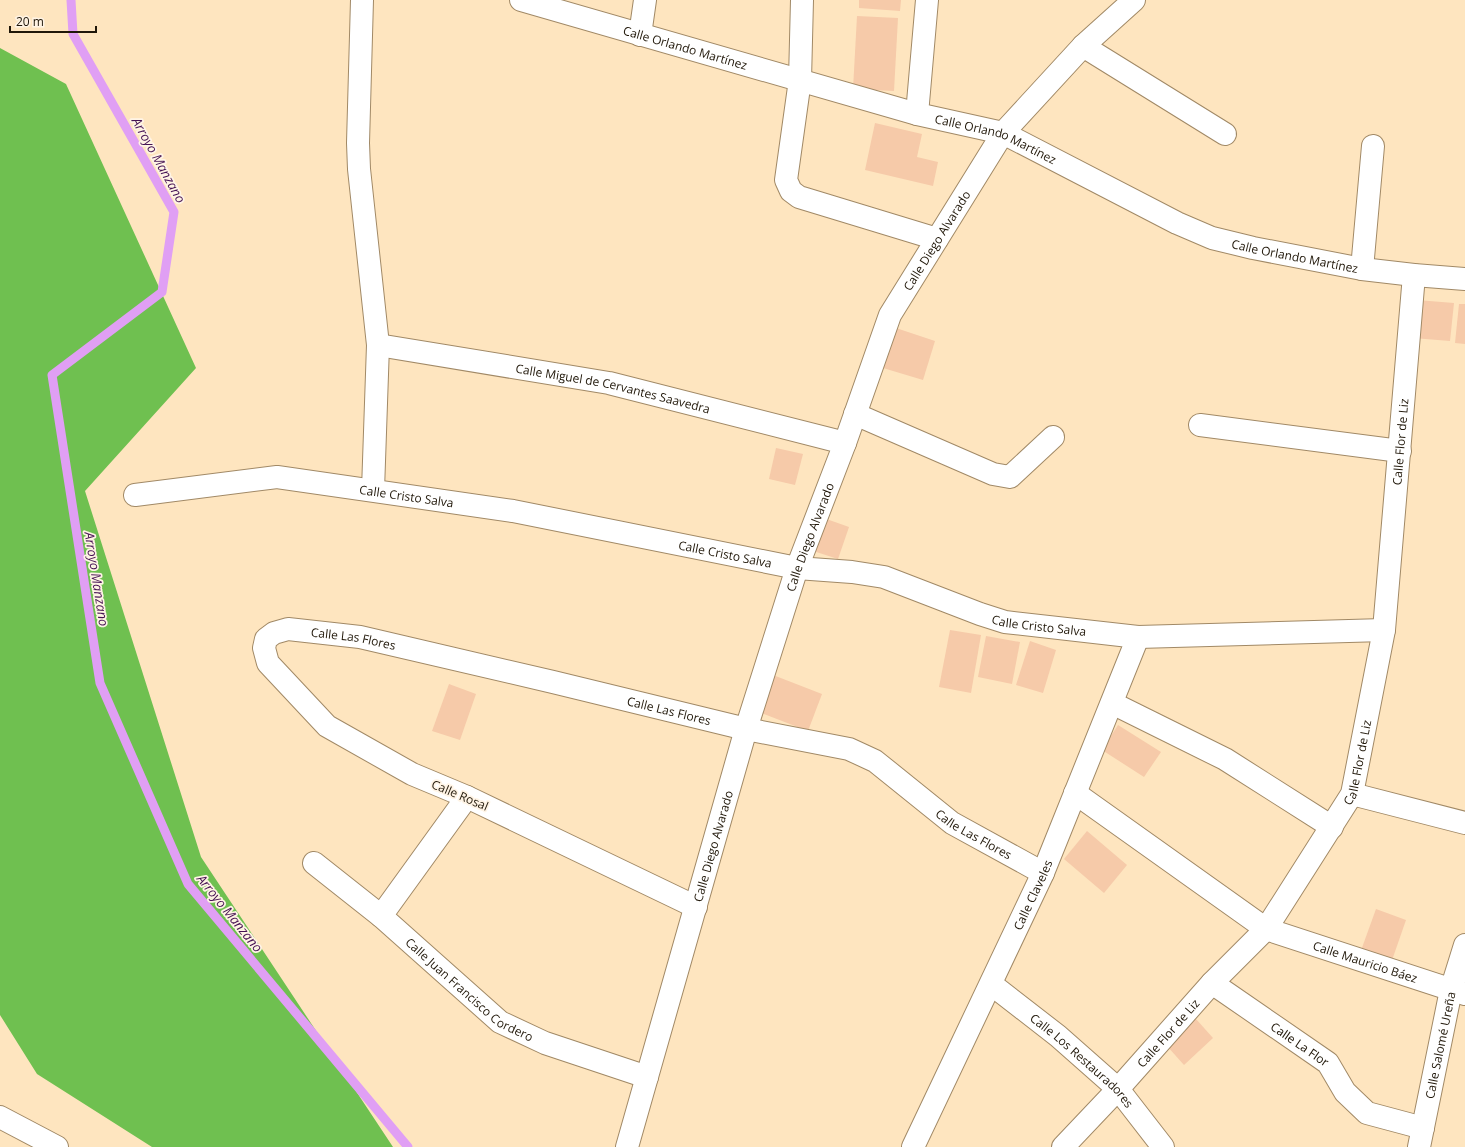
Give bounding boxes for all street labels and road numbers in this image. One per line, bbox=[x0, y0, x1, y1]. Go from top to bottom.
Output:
street label: Calle Orlando Martínez bbox=[621, 21, 750, 73]
street label: Calle Orlando Martínez bbox=[933, 110, 1060, 168]
street label: Calle Diego Alvarado bbox=[899, 187, 974, 294]
street label: Calle Orlando Martínez bbox=[1230, 235, 1360, 277]
street label: Calle Miguel de Cervantes Saavedra bbox=[514, 359, 712, 417]
street label: Calle Flor de Liz bbox=[1388, 397, 1412, 486]
street label: Calle Cristo Salva bbox=[358, 480, 455, 511]
street label: Calle Diego Alvarado bbox=[782, 480, 838, 593]
street label: Calle Cristo Salva bbox=[677, 536, 773, 571]
street label: Calle Cristo Salva bbox=[990, 610, 1087, 640]
street label: Calle Las Flores bbox=[310, 623, 398, 654]
street label: Calle Las Flores bbox=[625, 692, 713, 729]
street label: Calle Flor de Liz bbox=[1339, 718, 1375, 808]
street label: Calle Rosal bbox=[429, 775, 491, 815]
street label: Calle Diego Alvarado bbox=[689, 788, 737, 904]
street label: Calle Las Flores bbox=[932, 805, 1015, 863]
street label: Calle Claveles bbox=[1009, 857, 1056, 933]
street label: Calle Juan Francisco Cordero bbox=[402, 933, 536, 1045]
street label: Calle Mauricio Báez bbox=[1311, 936, 1420, 987]
street label: Calle Salomé Ureña bbox=[1421, 990, 1459, 1100]
street label: Calle Flor de Liz bbox=[1133, 994, 1203, 1071]
street label: Calle Los Restauradores bbox=[1027, 1009, 1138, 1111]
street label: Calle La Flor bbox=[1267, 1018, 1333, 1070]

